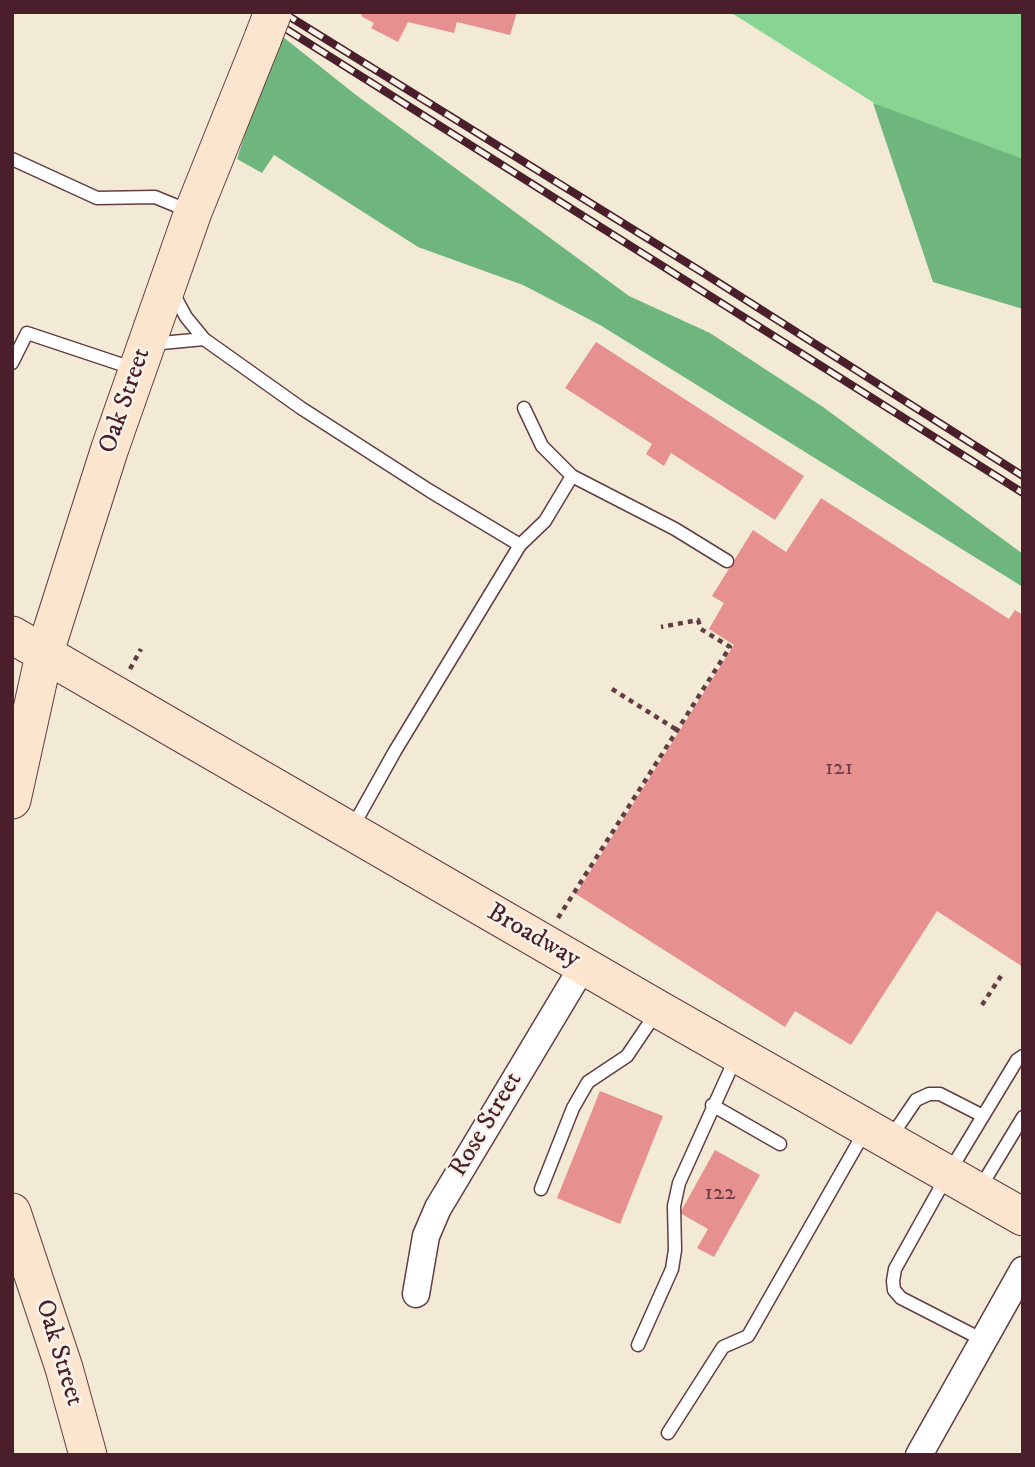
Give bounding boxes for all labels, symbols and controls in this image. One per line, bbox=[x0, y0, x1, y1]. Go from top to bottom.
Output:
street label: Oak Street bbox=[93, 344, 159, 458]
house number: 121 bbox=[825, 755, 853, 783]
street label: Broadway bbox=[481, 898, 585, 976]
street label: Rose Street bbox=[444, 1067, 530, 1183]
house number: 122 bbox=[704, 1180, 736, 1208]
street label: Oak Street bbox=[27, 1296, 89, 1410]

